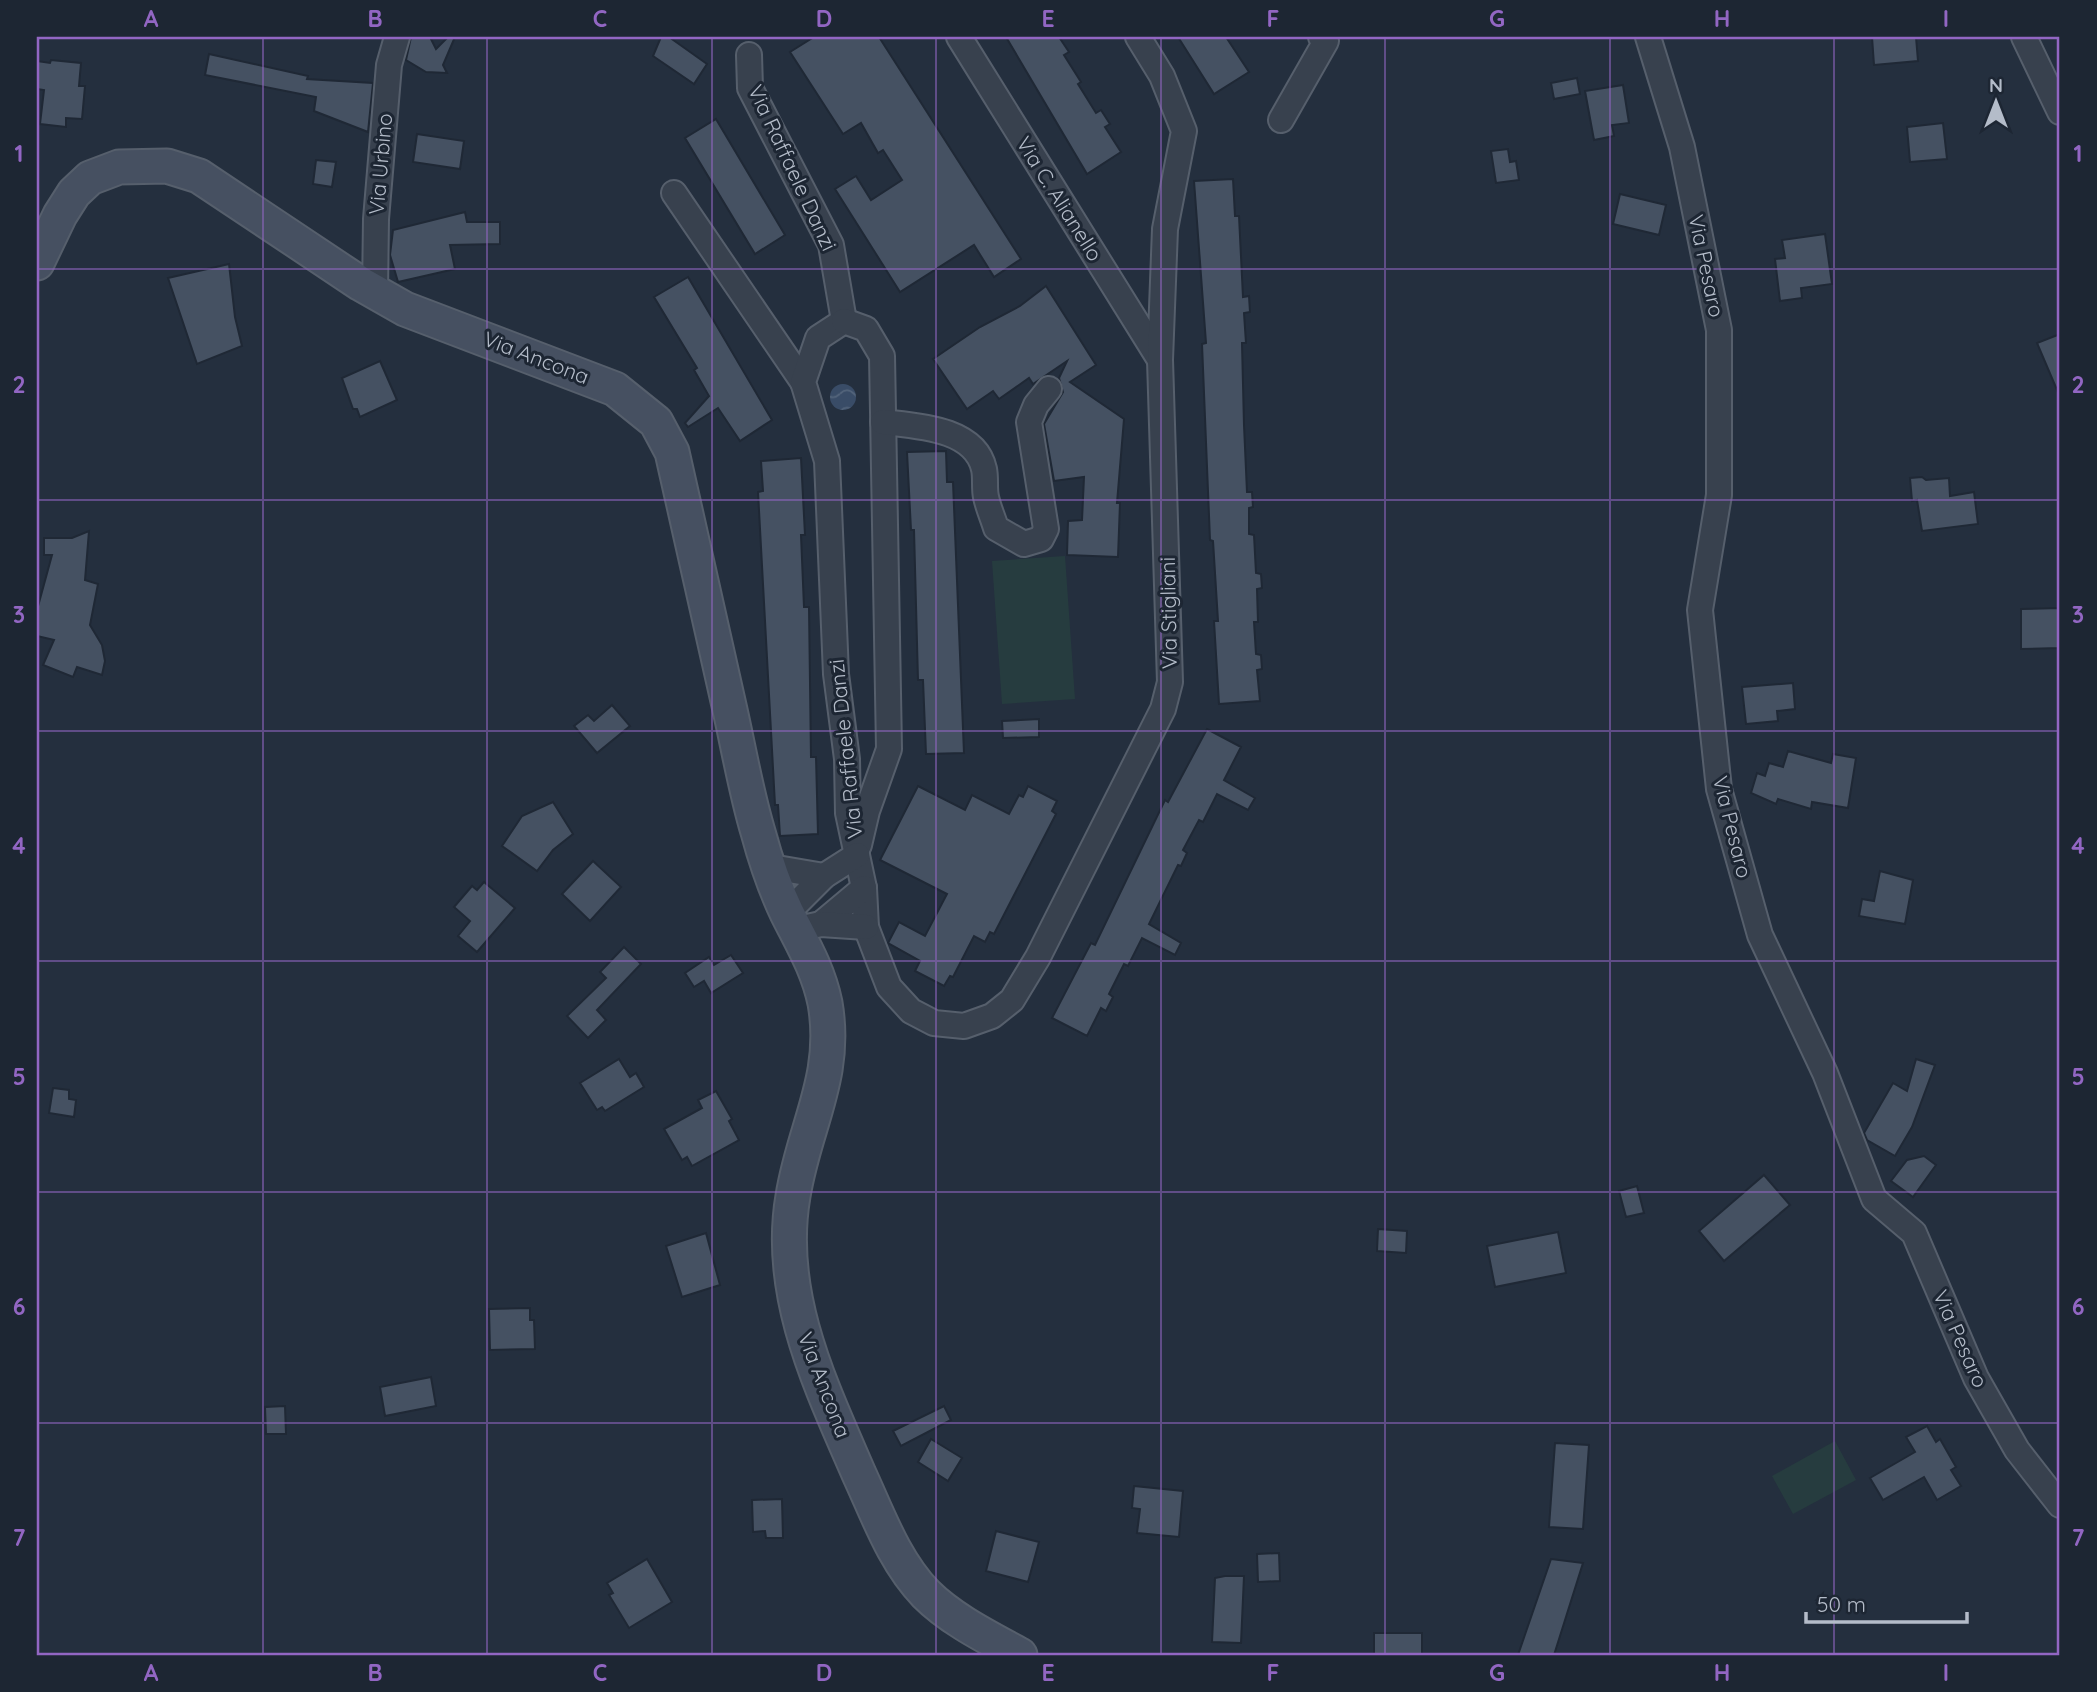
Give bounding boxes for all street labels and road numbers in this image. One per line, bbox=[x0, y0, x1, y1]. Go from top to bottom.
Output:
street label: Via Raffaele Danzi bbox=[743, 80, 843, 255]
street label: Via Urbino bbox=[363, 112, 397, 216]
street label: Via C. Alianello bbox=[1011, 131, 1108, 266]
street label: Via Pesaro bbox=[1683, 212, 1731, 319]
street label: Via Ancona bbox=[480, 325, 593, 389]
street label: Via Stigliani bbox=[1154, 557, 1182, 669]
street label: Via Raffaele Danzi bbox=[823, 658, 867, 840]
street label: Via Pesaro bbox=[1708, 773, 1758, 880]
street label: Via Pesaro bbox=[1928, 1286, 1994, 1391]
street label: Via Ancona bbox=[793, 1328, 857, 1441]

